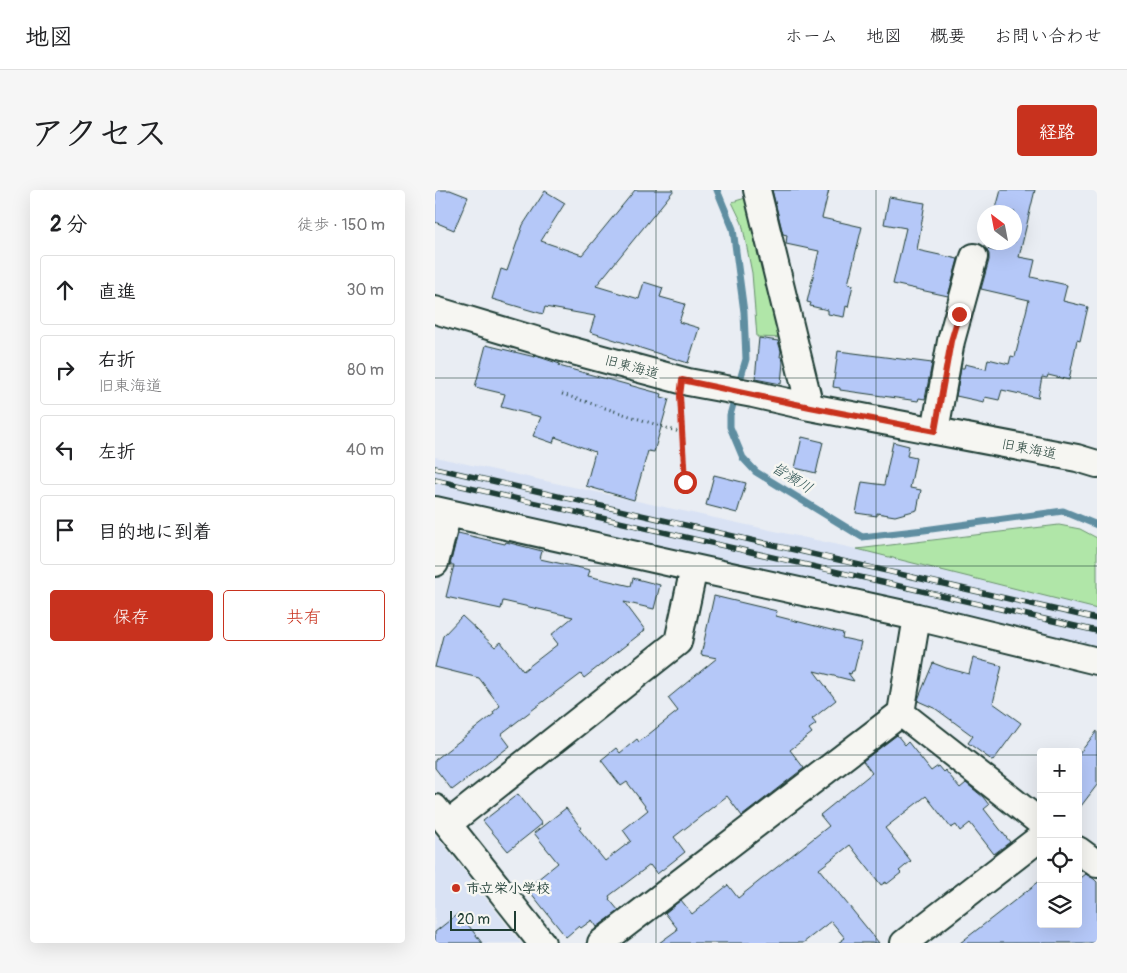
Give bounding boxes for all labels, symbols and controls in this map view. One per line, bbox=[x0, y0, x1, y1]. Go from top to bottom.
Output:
text: 地図 bbox=[25, 23, 73, 52]
text: ホーム bbox=[785, 25, 838, 48]
text: 地図 bbox=[866, 25, 902, 48]
text: 概要 bbox=[930, 25, 966, 48]
text: お問い合わせ bbox=[994, 25, 1102, 48]
button: 経路 bbox=[1017, 105, 1097, 156]
text: アクセス bbox=[30, 112, 168, 156]
north arrow bbox=[977, 205, 1022, 250]
text: 2 分 bbox=[50, 211, 87, 238]
text: 徒歩 · 150 m bbox=[297, 215, 385, 235]
icon: ahead bbox=[51, 276, 79, 304]
text: 直進 bbox=[98, 280, 136, 304]
text: 30 m bbox=[346, 280, 384, 300]
route end bbox=[948, 303, 971, 326]
text: 右折 bbox=[98, 348, 136, 372]
street label: 旧東海道 bbox=[603, 352, 661, 382]
icon: right bbox=[51, 356, 79, 384]
text: 80 m bbox=[347, 360, 384, 380]
text: 旧東海道 bbox=[98, 376, 162, 396]
street label: 旧東海道 bbox=[1000, 435, 1058, 463]
icon: left bbox=[51, 436, 79, 464]
text: 左折 bbox=[98, 440, 136, 464]
text: 40 m bbox=[346, 440, 384, 460]
water label: 皆瀬川 bbox=[768, 458, 816, 498]
route start bbox=[674, 471, 697, 494]
icon: arrive bbox=[51, 516, 79, 544]
text: 目的地に到着 bbox=[98, 520, 212, 544]
button: 保存 bbox=[50, 590, 213, 641]
button: 共有 bbox=[223, 590, 385, 641]
map controls bbox=[1037, 748, 1082, 928]
button: + bbox=[1037, 748, 1082, 793]
button: − bbox=[1037, 793, 1082, 838]
button: locate bbox=[1037, 838, 1082, 883]
place label: 市立栄小学校 bbox=[466, 880, 550, 897]
marker: 市立栄小学校 bbox=[450, 882, 462, 894]
button: layers bbox=[1037, 883, 1082, 928]
scale bar bbox=[450, 908, 516, 931]
text: 20 m bbox=[457, 911, 490, 928]

